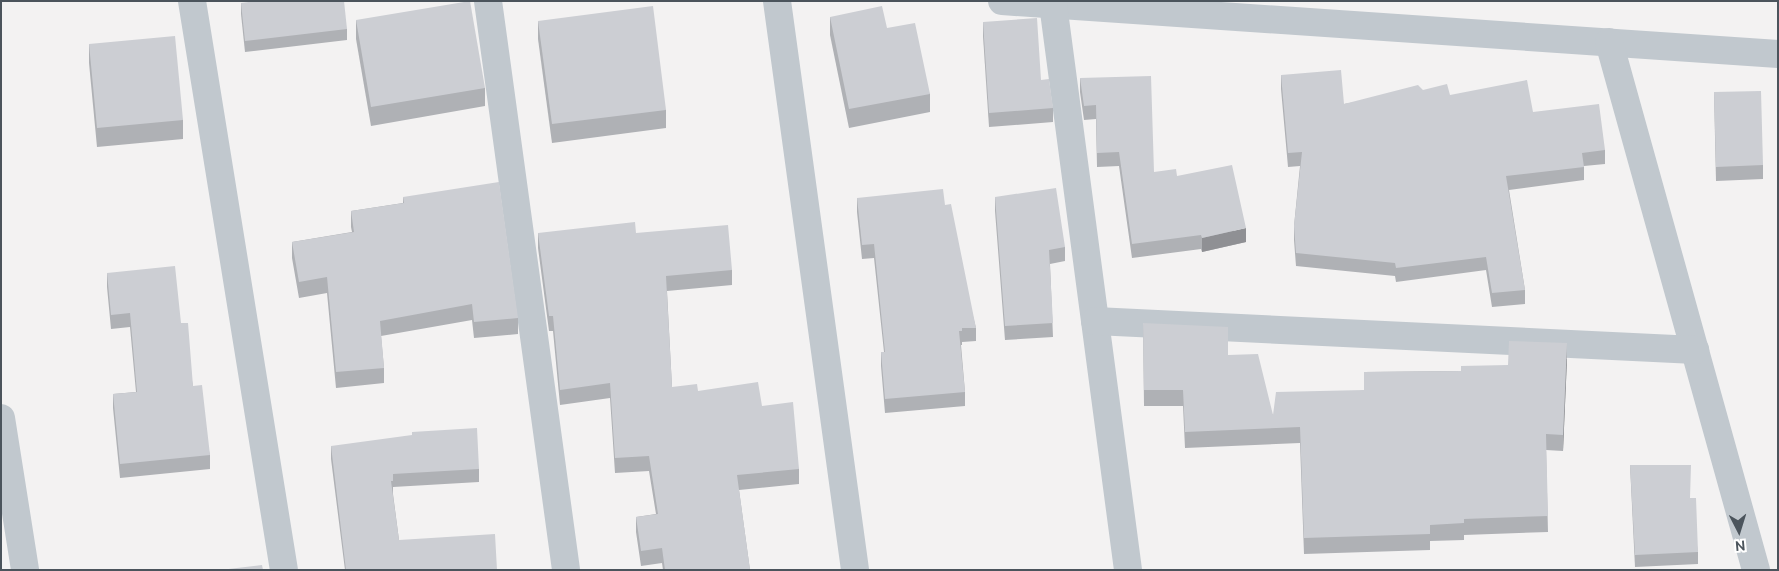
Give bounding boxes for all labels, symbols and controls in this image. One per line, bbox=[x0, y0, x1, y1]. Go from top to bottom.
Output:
north arrow bbox=[1714, 506, 1764, 556]
text: N bbox=[1734, 538, 1746, 554]

